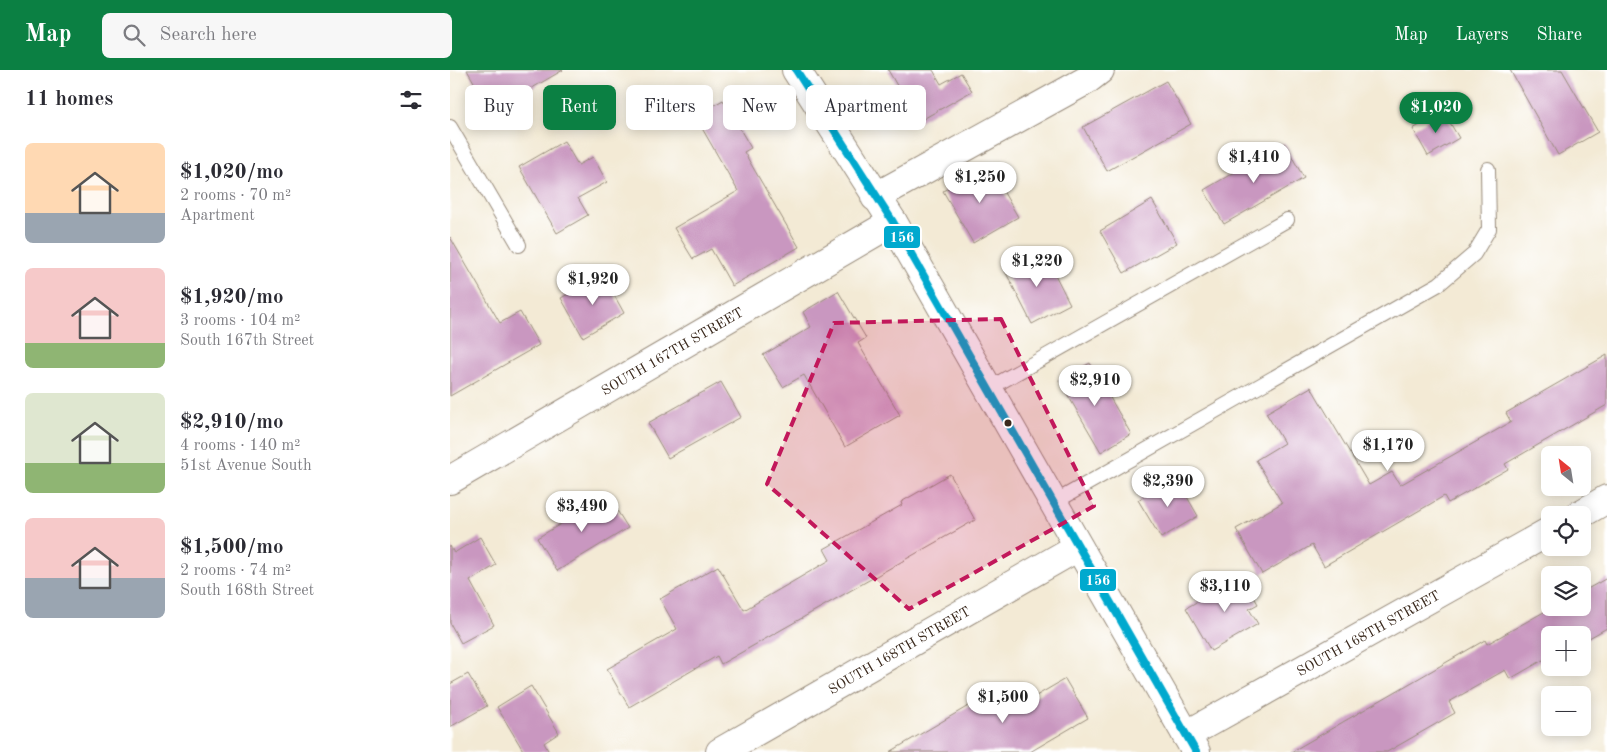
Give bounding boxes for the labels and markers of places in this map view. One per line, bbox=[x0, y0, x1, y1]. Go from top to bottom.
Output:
pin: $1,020 bbox=[1395, 92, 1477, 134]
pin: $1,410 bbox=[1213, 142, 1295, 184]
pin: $1,250 bbox=[939, 162, 1021, 204]
pin: $1,220 bbox=[996, 246, 1078, 288]
pin: $1,920 bbox=[552, 264, 634, 306]
pin: $2,910 bbox=[1054, 364, 1136, 407]
unlabelled marker bbox=[1003, 418, 1013, 428]
pin: $1,170 bbox=[1347, 430, 1429, 472]
pin: $2,390 bbox=[1127, 466, 1209, 508]
pin: $3,490 bbox=[541, 490, 623, 533]
pin: $3,110 bbox=[1184, 570, 1266, 613]
pin: $1,500 bbox=[962, 682, 1044, 724]

